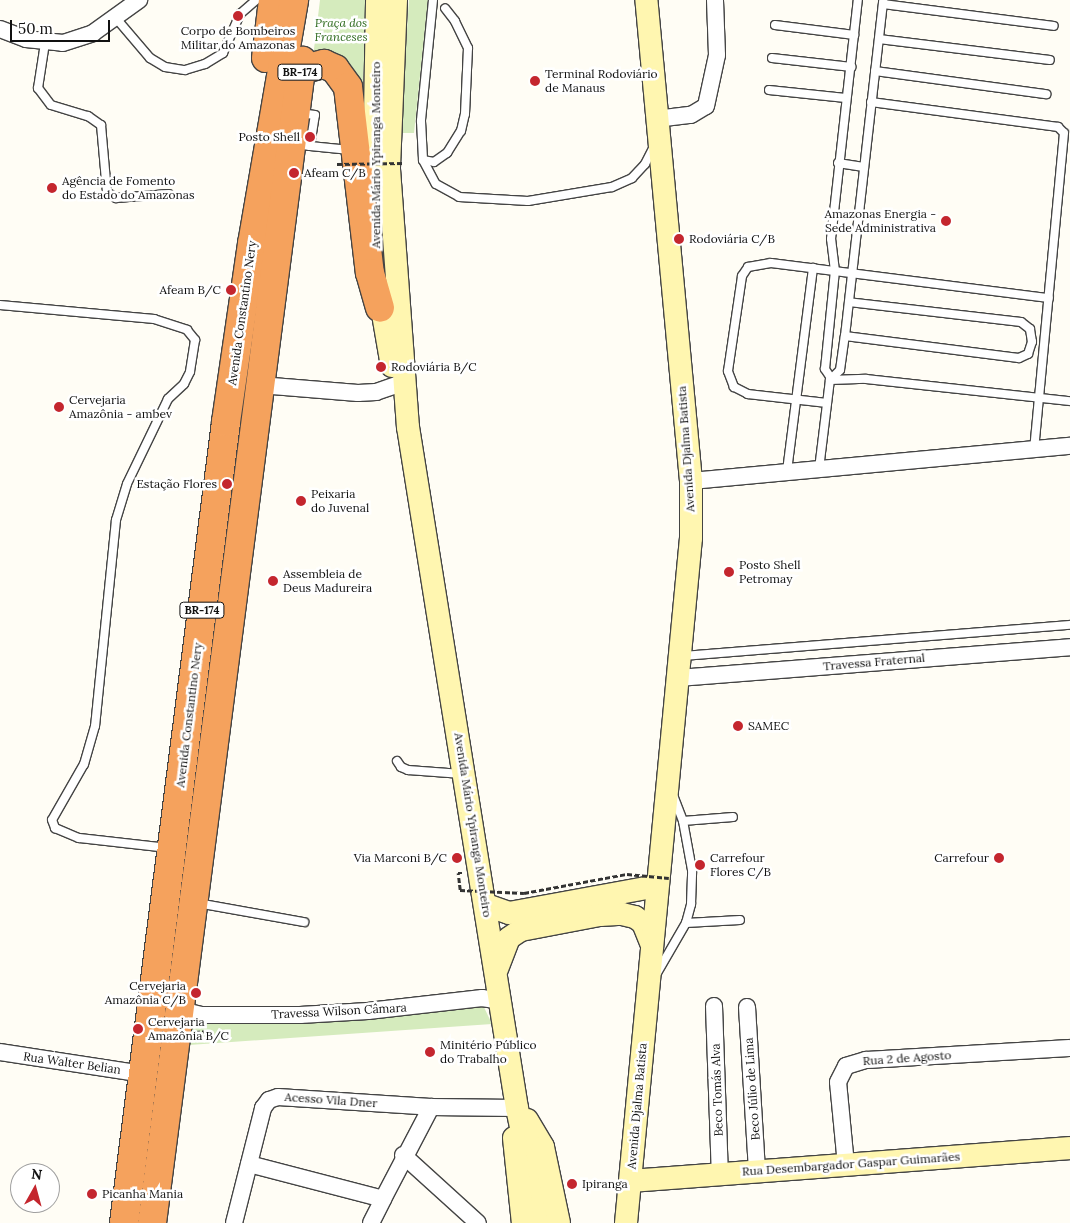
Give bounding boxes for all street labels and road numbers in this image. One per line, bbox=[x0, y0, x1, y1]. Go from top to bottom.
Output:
street label: Avenida Mário Ypiranga Monteiro bbox=[369, 62, 383, 248]
road number: BR-174 bbox=[276, 64, 324, 80]
street label: Avenida Constantino Nery bbox=[225, 240, 259, 386]
street label: Avenida Djalma Batista bbox=[674, 385, 698, 513]
road number: BR-174 bbox=[178, 602, 226, 618]
street label: Avenida Constantino Nery bbox=[173, 642, 205, 788]
street label: Travessa Fraternal bbox=[822, 650, 926, 674]
street label: Avenida Mário Ypiranga Monteiro bbox=[451, 732, 495, 918]
street label: Travessa Wilson Câmara bbox=[271, 1000, 407, 1022]
street label: Beco Júlio de Lima bbox=[741, 1037, 763, 1141]
street label: Avenida Djalma Batista bbox=[624, 1042, 650, 1170]
street label: Beco Tomás Alva bbox=[708, 1043, 726, 1137]
street label: Rua 2 de Agosto bbox=[862, 1048, 952, 1068]
street label: Rua Walter Belian bbox=[22, 1049, 122, 1077]
street label: Acesso Vila Dner bbox=[284, 1090, 378, 1110]
street label: Rua Desembargador Gaspar Guimarães bbox=[742, 1149, 960, 1179]

